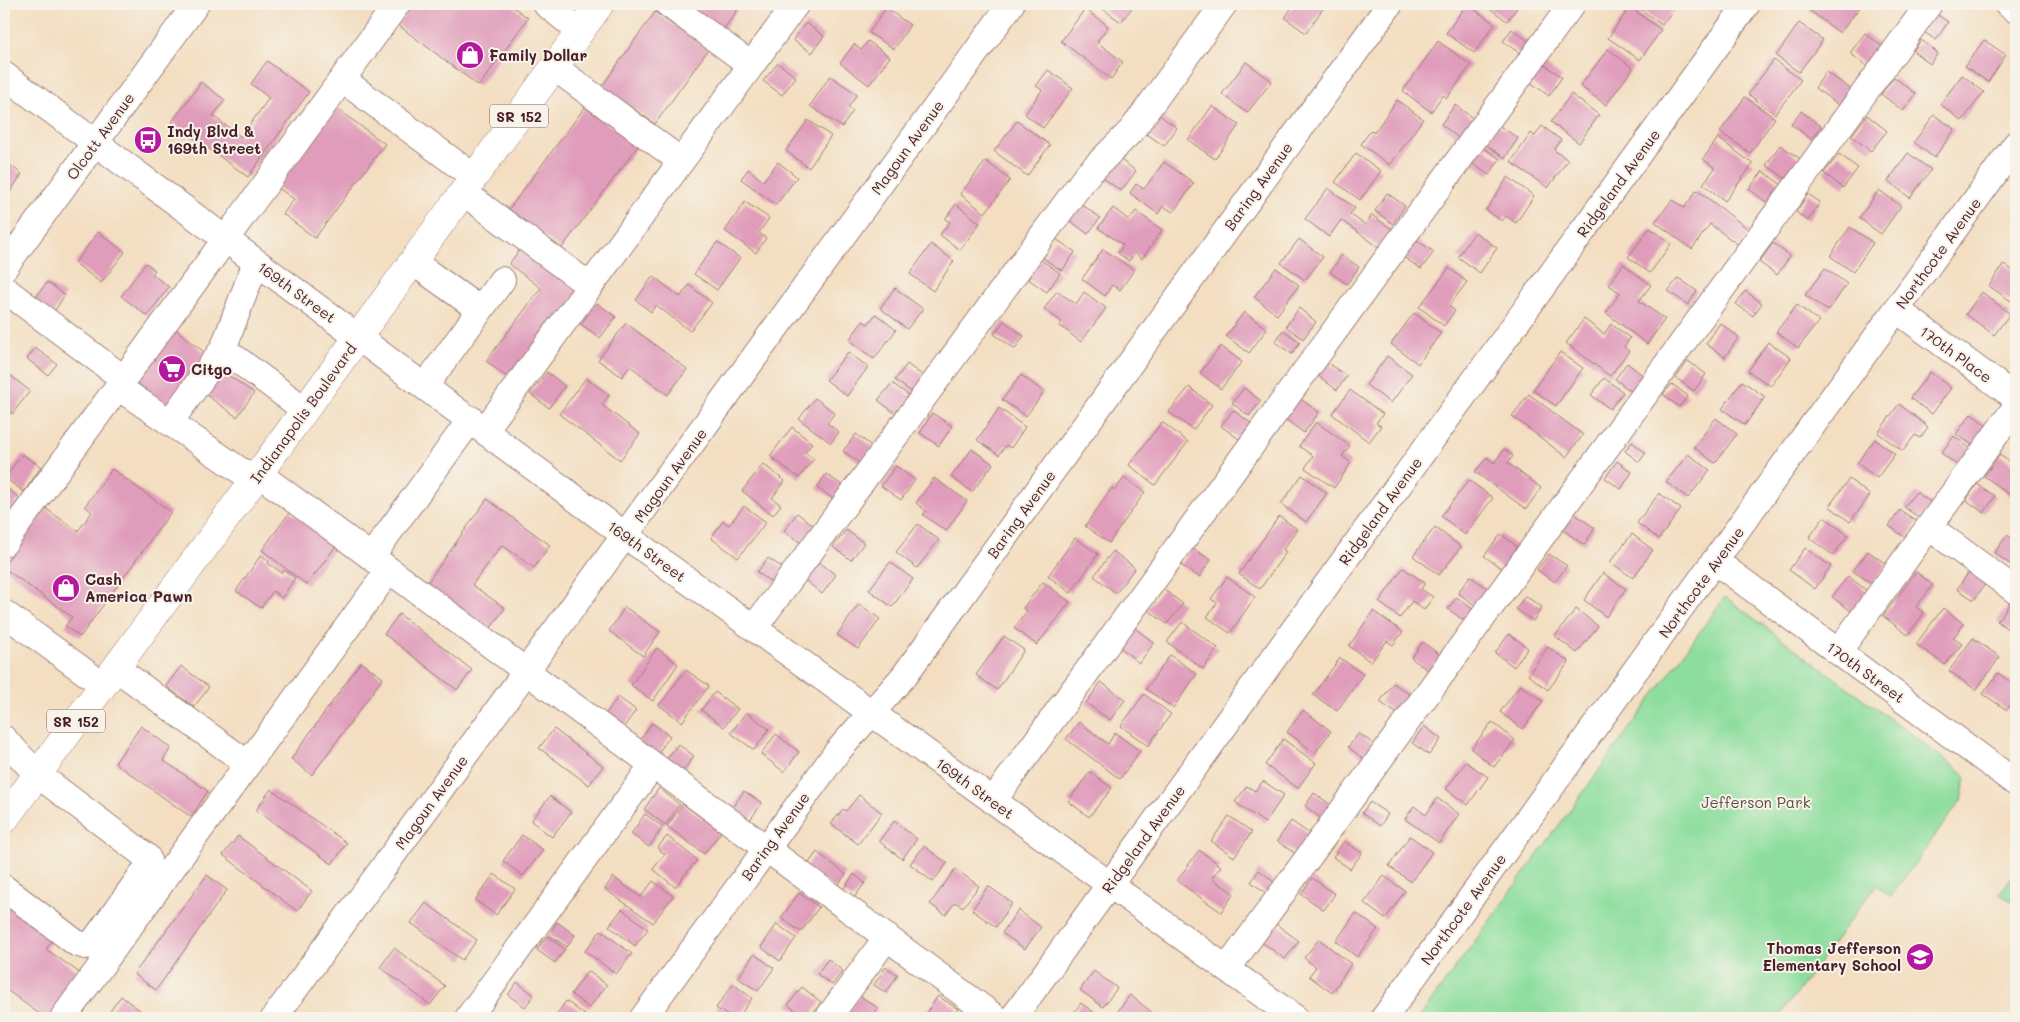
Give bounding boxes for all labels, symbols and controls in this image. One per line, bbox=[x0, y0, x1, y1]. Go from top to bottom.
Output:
shop icon: Family Dollar bbox=[455, 40, 485, 70]
place label: Family Dollar bbox=[489, 45, 588, 65]
street label: Olcott Avenue bbox=[62, 88, 138, 184]
street label: Magoun Avenue bbox=[866, 96, 948, 198]
road number: SR 152 bbox=[490, 104, 548, 128]
place label: Indy Blvd & 169th Street bbox=[167, 121, 261, 158]
bus stop icon: Indy Blvd & 169th Street bbox=[133, 125, 163, 155]
street label: Ridgeland Avenue bbox=[1572, 125, 1664, 241]
street label: Baring Avenue bbox=[1219, 138, 1297, 234]
street label: Northcote Avenue bbox=[1891, 193, 1985, 313]
street label: 169th Street bbox=[254, 257, 340, 327]
street label: 170th Place bbox=[1916, 321, 1996, 387]
street label: Indianapolis Boulevard bbox=[245, 339, 361, 487]
supermarket icon: Citgo bbox=[157, 354, 187, 384]
place label: Citgo bbox=[191, 359, 232, 379]
street label: Magoun Avenue bbox=[629, 424, 711, 526]
street label: Ridgeland Avenue bbox=[1334, 453, 1426, 569]
street label: Baring Avenue bbox=[982, 466, 1060, 562]
street label: 169th Street bbox=[604, 516, 690, 586]
street label: Northcote Avenue bbox=[1654, 522, 1748, 642]
place label: Cash America Pawn bbox=[85, 569, 192, 606]
shop icon: Cash America Pawn bbox=[51, 573, 81, 603]
street label: 170th Street bbox=[1823, 637, 1909, 707]
road number: SR 152 bbox=[47, 709, 105, 732]
street label: Magoun Avenue bbox=[390, 751, 472, 853]
street label: 169th Street bbox=[932, 753, 1018, 823]
street label: Ridgeland Avenue bbox=[1097, 781, 1189, 897]
street label: Baring Avenue bbox=[736, 788, 814, 884]
park label: Jefferson Park bbox=[1701, 792, 1811, 812]
street label: Northcote Avenue bbox=[1416, 849, 1510, 969]
place label: Thomas Jefferson Elementary School bbox=[1762, 938, 1901, 975]
school or university icon: Thomas Jefferson Elementary School bbox=[1905, 942, 1935, 972]

